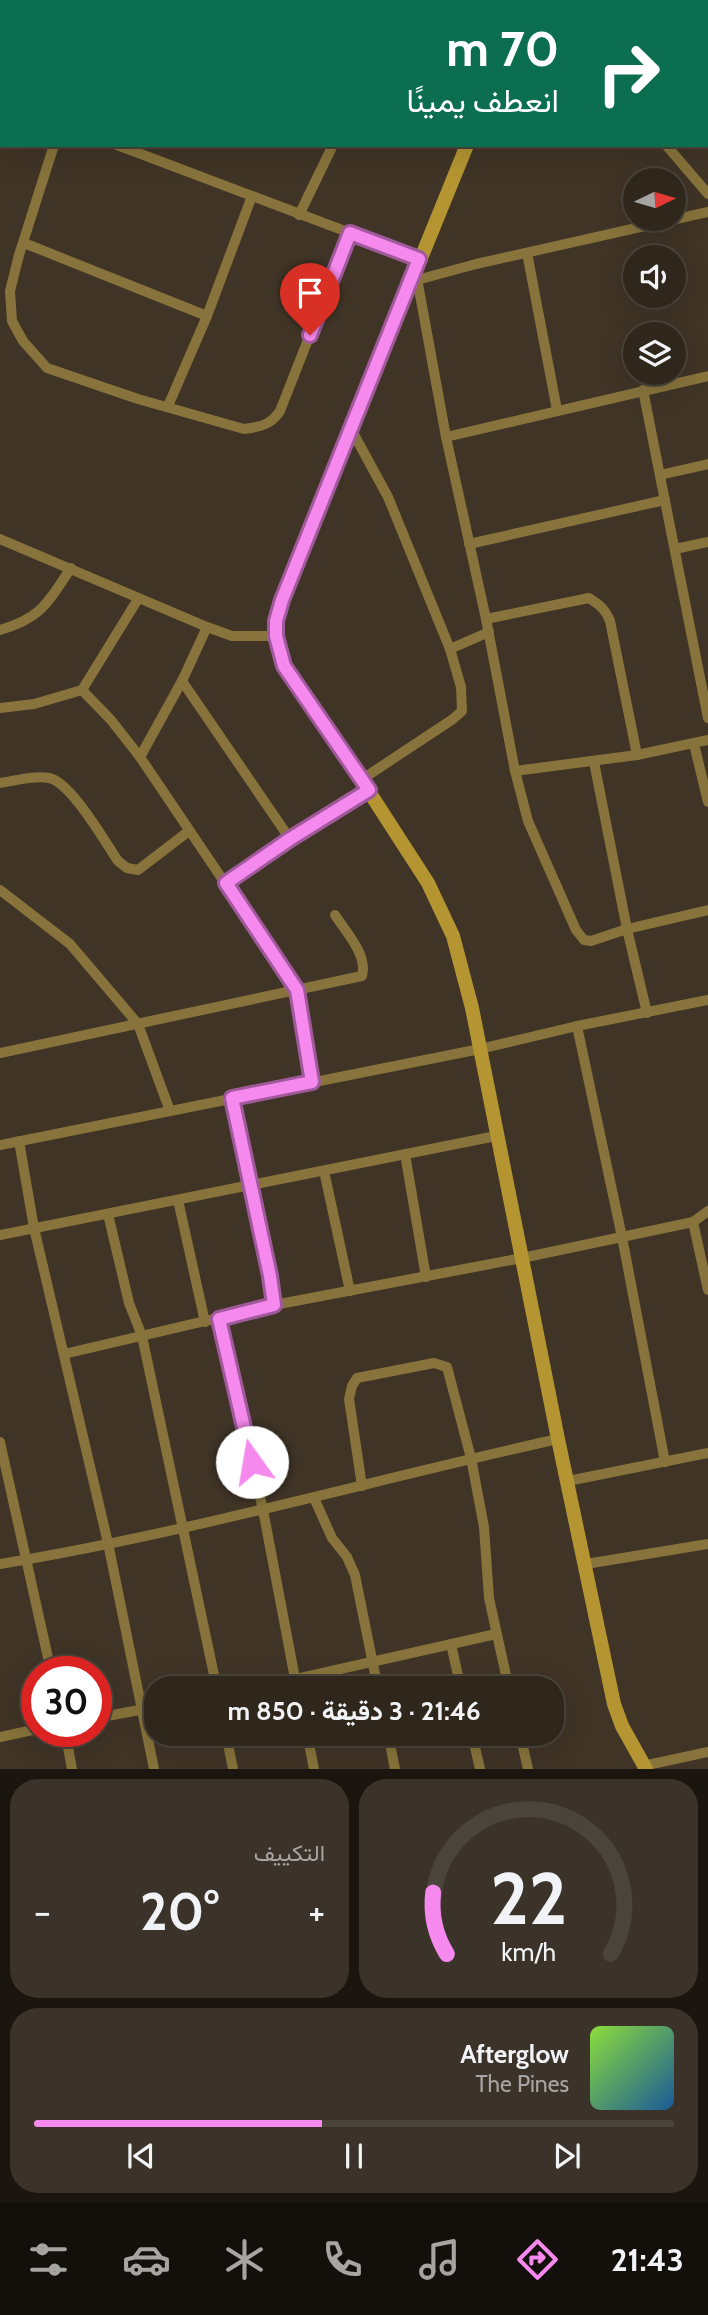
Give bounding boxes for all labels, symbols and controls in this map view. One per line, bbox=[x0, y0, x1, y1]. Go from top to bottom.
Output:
text: 70 m bbox=[446, 19, 559, 78]
icon: right bbox=[583, 28, 674, 119]
text: انعطف يمينًا bbox=[407, 81, 559, 120]
north arrow bbox=[623, 168, 686, 231]
map controls bbox=[623, 168, 686, 385]
button: sound bbox=[623, 245, 686, 308]
pin bbox=[280, 263, 340, 335]
icon: arrive bbox=[291, 274, 329, 312]
button: layers bbox=[623, 322, 686, 385]
position arrow bbox=[215, 1425, 289, 1499]
speed limit sign: 30 bbox=[21, 1656, 112, 1747]
text: 21:46 · 3 دقيقة · 850 m bbox=[227, 1695, 481, 1727]
text: التكييف bbox=[254, 1839, 325, 1867]
text: 22 bbox=[490, 1855, 567, 1943]
text: 20° bbox=[140, 1880, 219, 1943]
text: − bbox=[34, 1888, 51, 1935]
text: + bbox=[308, 1888, 325, 1935]
text: km/h bbox=[501, 1937, 556, 1967]
text: Afterglow bbox=[460, 2038, 569, 2070]
text: The Pines bbox=[475, 2070, 569, 2098]
icon: previous bbox=[122, 2137, 160, 2175]
icon: pause bbox=[335, 2137, 373, 2175]
icon: next bbox=[548, 2137, 586, 2175]
icon: filters bbox=[24, 2235, 73, 2284]
icon: car bbox=[122, 2235, 171, 2284]
icon: climate bbox=[220, 2235, 269, 2284]
icon: phone bbox=[318, 2235, 367, 2284]
icon: music bbox=[415, 2235, 464, 2284]
icon: directions bbox=[513, 2235, 562, 2284]
text: 21:43 bbox=[611, 2240, 684, 2279]

